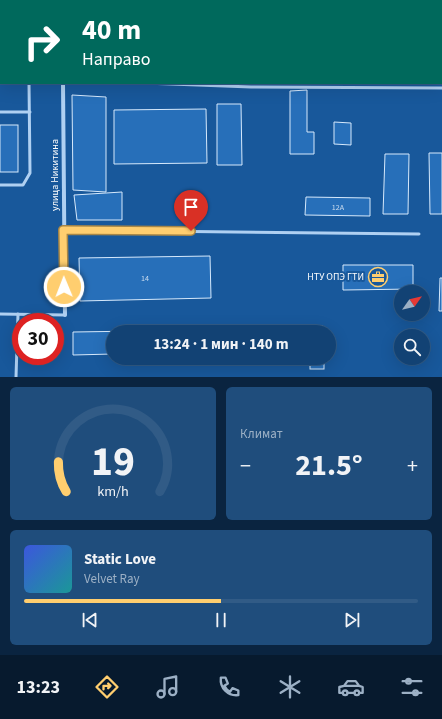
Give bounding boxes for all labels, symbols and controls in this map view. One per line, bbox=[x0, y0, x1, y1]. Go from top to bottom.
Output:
text: 40 m bbox=[82, 10, 141, 50]
icon: right bbox=[16, 16, 68, 68]
text: Направо bbox=[82, 47, 150, 72]
street label: улица Никитина bbox=[48, 139, 62, 211]
pin bbox=[174, 190, 208, 231]
icon: arrive bbox=[180, 196, 202, 218]
house number: 12А bbox=[332, 202, 345, 213]
position arrow bbox=[43, 266, 85, 308]
office icon: НТУ ОПЭ ГТИ bbox=[367, 266, 389, 288]
place label: НТУ ОПЭ ГТИ bbox=[307, 270, 364, 284]
house number: 14 bbox=[141, 273, 149, 284]
north arrow bbox=[394, 285, 430, 321]
map controls bbox=[394, 285, 430, 365]
speed limit sign: 30 bbox=[12, 313, 64, 365]
button: search bbox=[394, 329, 430, 365]
text: 13:24 · 1 мин · 140 m bbox=[153, 334, 289, 355]
text: Климат bbox=[240, 425, 283, 443]
text: 19 bbox=[91, 431, 135, 491]
text: 21.5° bbox=[295, 444, 363, 487]
text: − bbox=[240, 450, 251, 482]
text: + bbox=[407, 450, 418, 482]
text: km/h bbox=[97, 480, 129, 501]
text: Static Love bbox=[84, 549, 156, 570]
text: Velvet Ray bbox=[84, 570, 140, 588]
icon: previous bbox=[79, 609, 101, 631]
icon: pause bbox=[210, 609, 232, 631]
icon: next bbox=[341, 609, 363, 631]
icon: directions bbox=[93, 673, 121, 701]
icon: music bbox=[154, 673, 182, 701]
icon: phone bbox=[215, 673, 243, 701]
icon: climate bbox=[276, 673, 304, 701]
icon: car bbox=[337, 673, 365, 701]
icon: filters bbox=[398, 673, 426, 701]
text: 13:23 bbox=[16, 675, 60, 700]

